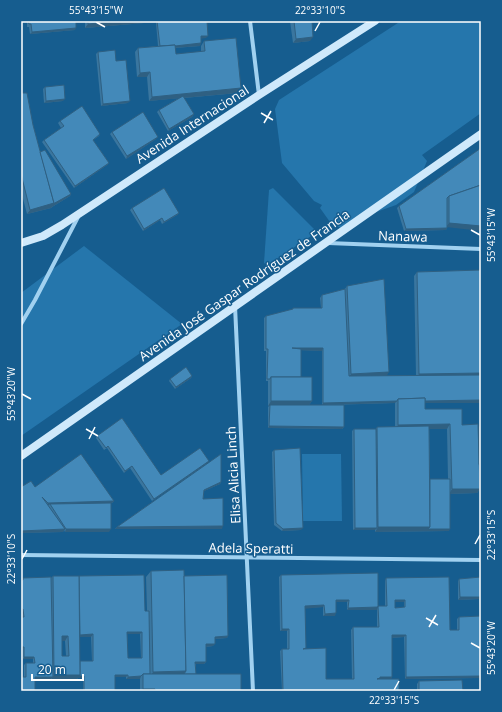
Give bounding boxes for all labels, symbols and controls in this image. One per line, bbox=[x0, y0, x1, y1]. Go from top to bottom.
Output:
text: 55°43'15"W bbox=[69, 3, 124, 17]
text: 22°33'10"S bbox=[295, 3, 345, 17]
street label: Avenida Internacional bbox=[132, 81, 252, 167]
street label: Avenida José Gaspar Rodríguez de Francia bbox=[135, 205, 353, 365]
text: 55°43'15"W bbox=[484, 207, 498, 262]
street label: Nanawa bbox=[378, 226, 428, 246]
text: 55°43'20"W bbox=[4, 366, 18, 421]
street label: Elisa Alicia Linch bbox=[221, 426, 245, 524]
text: 22°33'15"S bbox=[484, 510, 498, 560]
text: 22°33'10"S bbox=[4, 534, 18, 584]
street label: Adela Speratti bbox=[208, 538, 294, 558]
text: 55°43'20"W bbox=[484, 620, 498, 675]
scale bar bbox=[32, 656, 83, 682]
text: 20 m bbox=[38, 661, 66, 678]
text: 22°33'15"S bbox=[369, 693, 419, 707]

